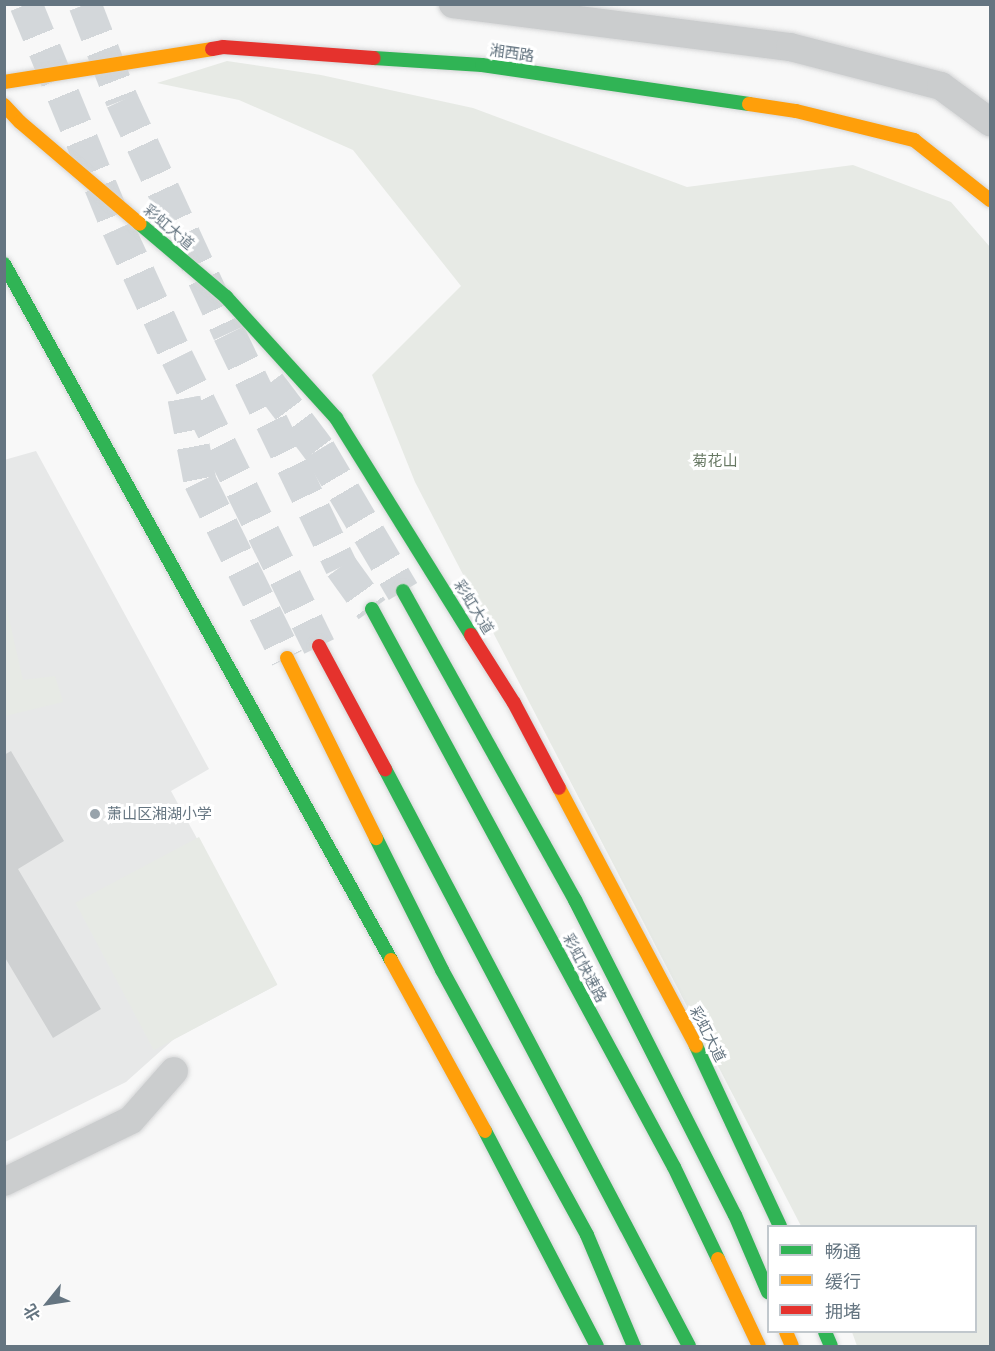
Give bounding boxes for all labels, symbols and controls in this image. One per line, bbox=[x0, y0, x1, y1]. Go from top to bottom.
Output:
street label: 湘西路 bbox=[488, 41, 536, 65]
street label: 彩虹大道 bbox=[140, 201, 198, 253]
park label: 菊花山 bbox=[693, 452, 737, 470]
street label: 彩虹大道 bbox=[450, 577, 498, 637]
place label: 萧山区湘湖小学 bbox=[107, 805, 212, 823]
marker: 萧山区湘湖小学 bbox=[88, 807, 102, 821]
street label: 彩虹快速路 bbox=[559, 931, 611, 1005]
street label: 彩虹大道 bbox=[686, 1003, 730, 1065]
legend bbox=[767, 1225, 977, 1333]
text: 畅通 bbox=[825, 1242, 861, 1262]
text: 缓行 bbox=[825, 1272, 861, 1292]
north arrow bbox=[18, 1273, 78, 1333]
text: 北 bbox=[21, 1301, 43, 1323]
text: 拥堵 bbox=[825, 1302, 861, 1322]

